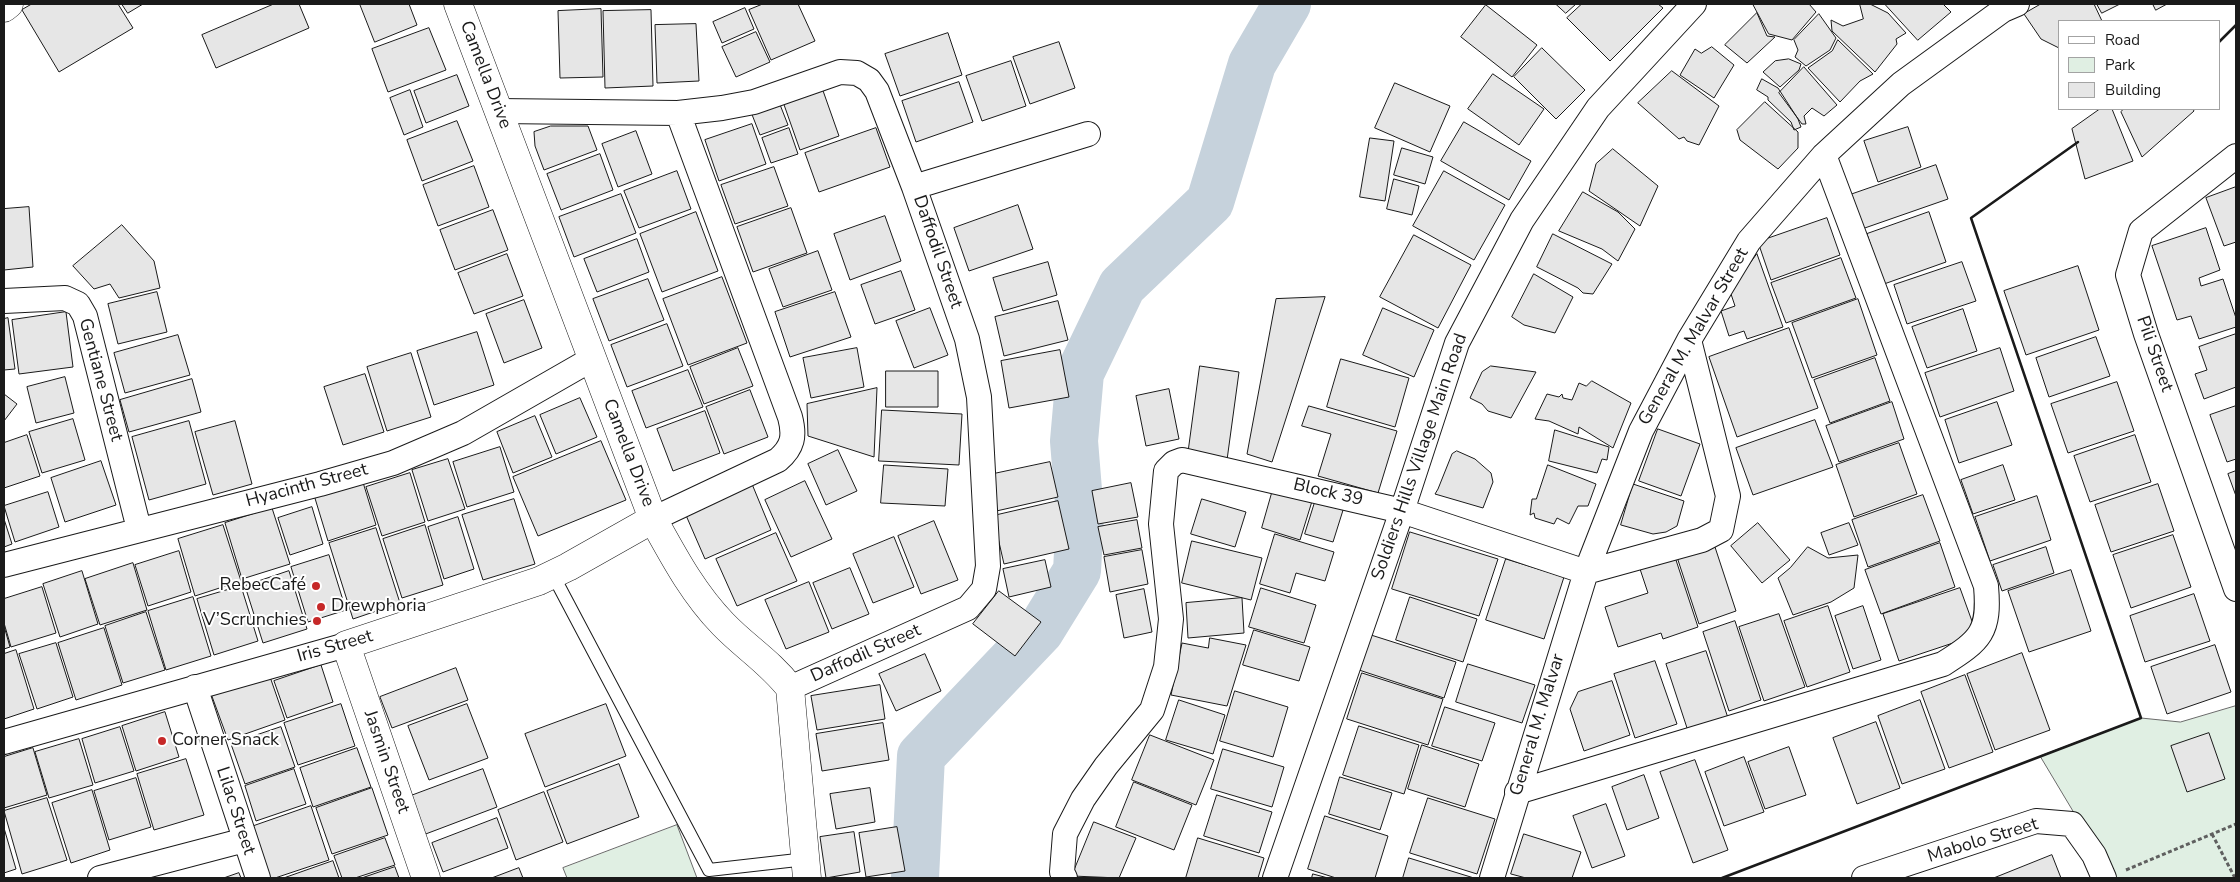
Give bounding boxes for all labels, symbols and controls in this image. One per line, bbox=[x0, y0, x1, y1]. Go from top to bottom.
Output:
street label: Camella Drive bbox=[455, 18, 515, 132]
legend bbox=[2058, 20, 2220, 110]
text: Road bbox=[2105, 30, 2140, 50]
text: Park bbox=[2105, 55, 2135, 75]
text: Building bbox=[2105, 80, 2161, 100]
street label: Daffodil Street bbox=[908, 193, 966, 311]
street label: General M. Malvar Street bbox=[1634, 244, 1754, 430]
street label: Pili Street bbox=[2131, 313, 2177, 395]
street label: Gentiane Street bbox=[73, 316, 127, 444]
street label: Soldiers Hills Village Main Road bbox=[1368, 331, 1472, 583]
street label: Camella Drive bbox=[598, 396, 658, 510]
street label: Hyacinth Street bbox=[244, 459, 370, 513]
street label: Block 39 bbox=[1291, 474, 1365, 512]
place label: RebecCafé bbox=[220, 575, 306, 597]
marker: RebecCafé bbox=[310, 580, 322, 592]
place label: Drewphoria bbox=[331, 596, 426, 618]
marker: Drewphoria bbox=[315, 601, 327, 613]
place label: V’Scrunchies bbox=[203, 610, 307, 632]
marker: V’Scrunchies bbox=[311, 615, 323, 627]
street label: Daffodil Street bbox=[808, 620, 924, 688]
street label: Iris Street bbox=[295, 626, 375, 668]
street label: General M. Malvar bbox=[1506, 651, 1570, 799]
street label: Jasmin Street bbox=[358, 708, 414, 816]
place label: Corner Snack bbox=[172, 730, 279, 752]
marker: Corner Snack bbox=[156, 735, 168, 747]
street label: Lilac Street bbox=[211, 764, 259, 858]
street label: Mabolo Street bbox=[1925, 814, 2041, 868]

